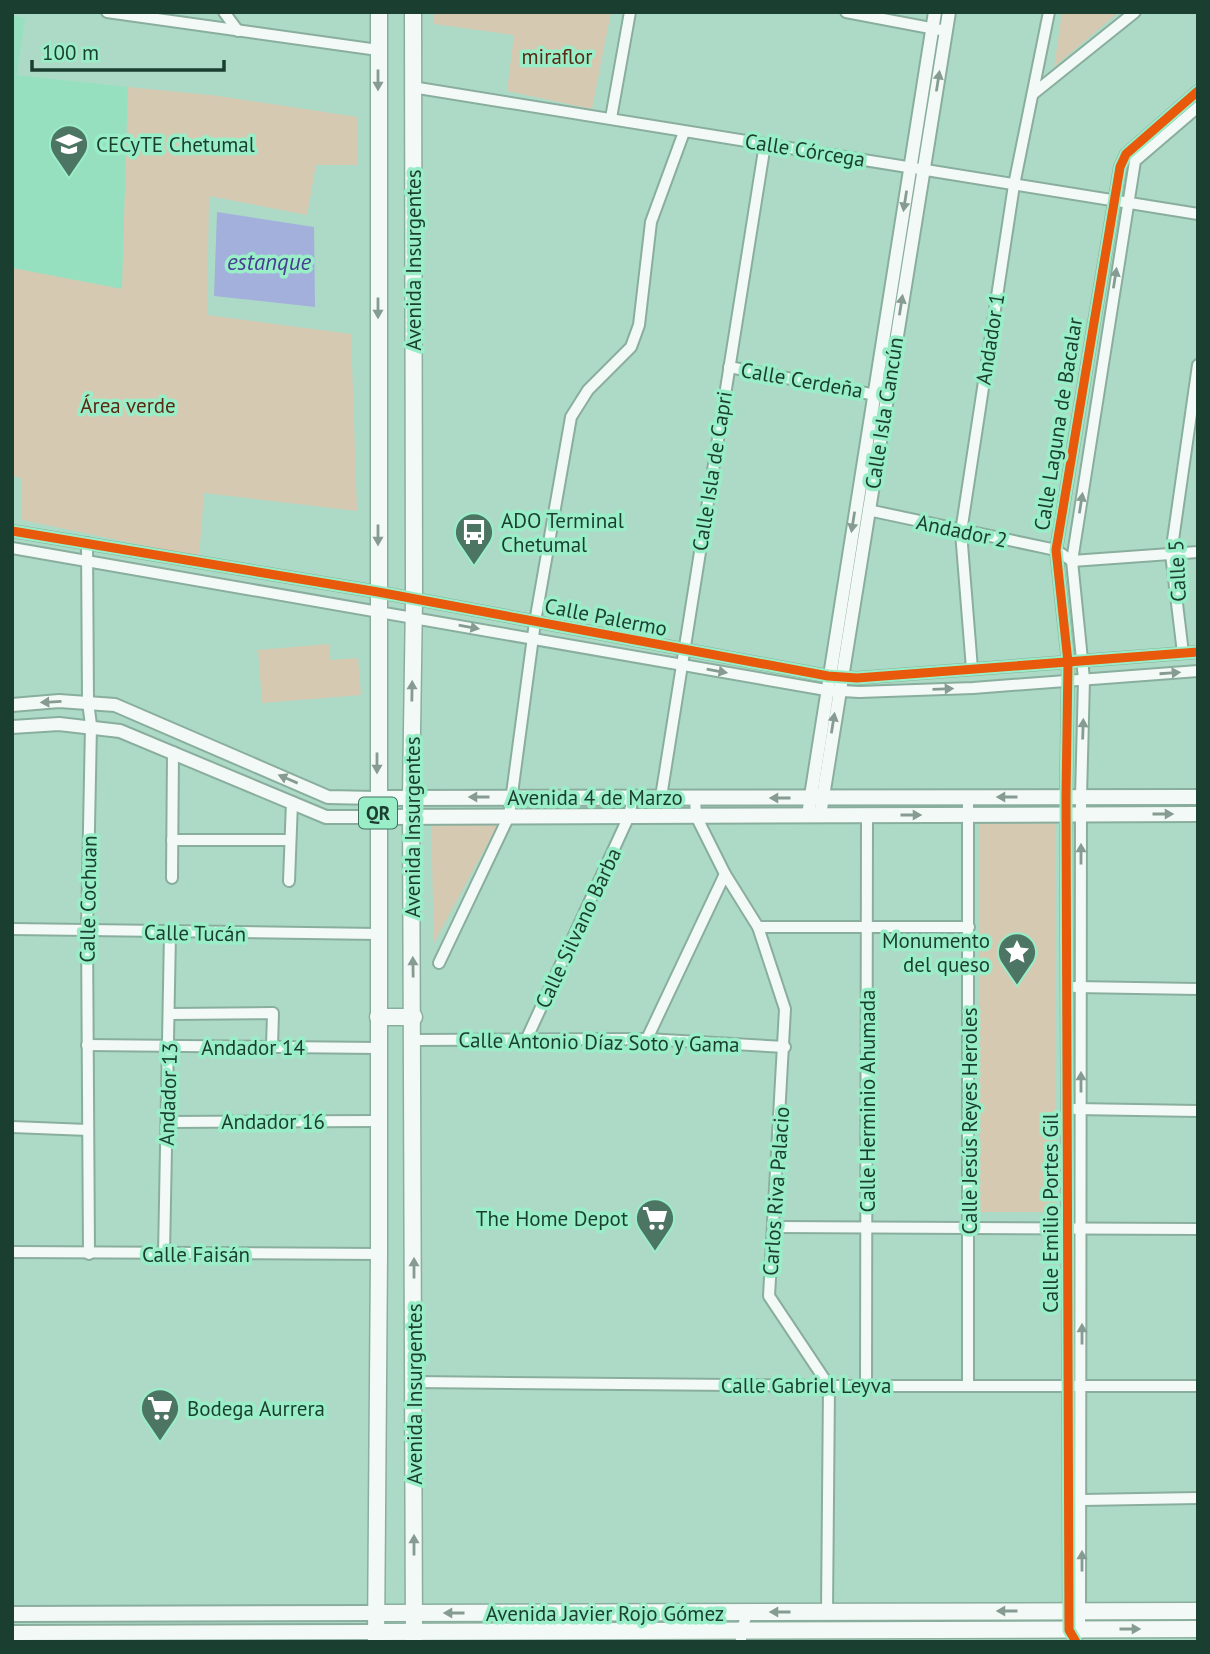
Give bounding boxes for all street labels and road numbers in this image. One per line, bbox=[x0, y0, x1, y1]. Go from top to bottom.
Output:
street label: Calle Córcega bbox=[743, 127, 867, 173]
street label: Avenida Insurgentes bbox=[400, 169, 427, 351]
street label: Andador 1 bbox=[969, 291, 1011, 387]
street label: Calle Laguna de Bacalar bbox=[1028, 316, 1088, 532]
street label: Calle Isla Cancún bbox=[859, 335, 909, 491]
street label: Calle Cerdeña bbox=[739, 356, 865, 404]
street label: Calle Isla de Capri bbox=[686, 389, 738, 553]
street label: Andador 2 bbox=[914, 508, 1010, 554]
street label: Calle 5 bbox=[1162, 539, 1192, 603]
street label: Calle Palermo bbox=[542, 592, 670, 642]
street label: Avenida Insurgentes bbox=[399, 736, 426, 918]
street label: Avenida 4 de Marzo bbox=[507, 784, 683, 811]
road number: QR bbox=[359, 798, 397, 828]
street label: Calle Cochuan bbox=[73, 835, 103, 963]
street label: Calle Silvano Barba bbox=[529, 843, 627, 1013]
street label: Calle Tucán bbox=[144, 919, 246, 947]
street label: Calle Herminio Ahumada bbox=[854, 990, 881, 1212]
street label: Calle Jesús Reyes Heroles bbox=[956, 1007, 983, 1235]
street label: Calle Antonio Díaz Soto y Gama bbox=[458, 1026, 740, 1058]
street label: Andador 14 bbox=[201, 1034, 305, 1061]
street label: Andador 13 bbox=[153, 1042, 183, 1146]
street label: Carlos Riva Palacio bbox=[757, 1105, 795, 1277]
street label: Andador 16 bbox=[221, 1108, 325, 1135]
street label: Calle Emilio Portes Gil bbox=[1037, 1113, 1064, 1313]
street label: Calle Faisán bbox=[142, 1241, 250, 1268]
street label: Avenida Insurgentes bbox=[401, 1303, 428, 1485]
street label: Calle Gabriel Leyva bbox=[721, 1372, 891, 1399]
street label: Avenida Javier Rojo Gómez bbox=[486, 1600, 724, 1627]

